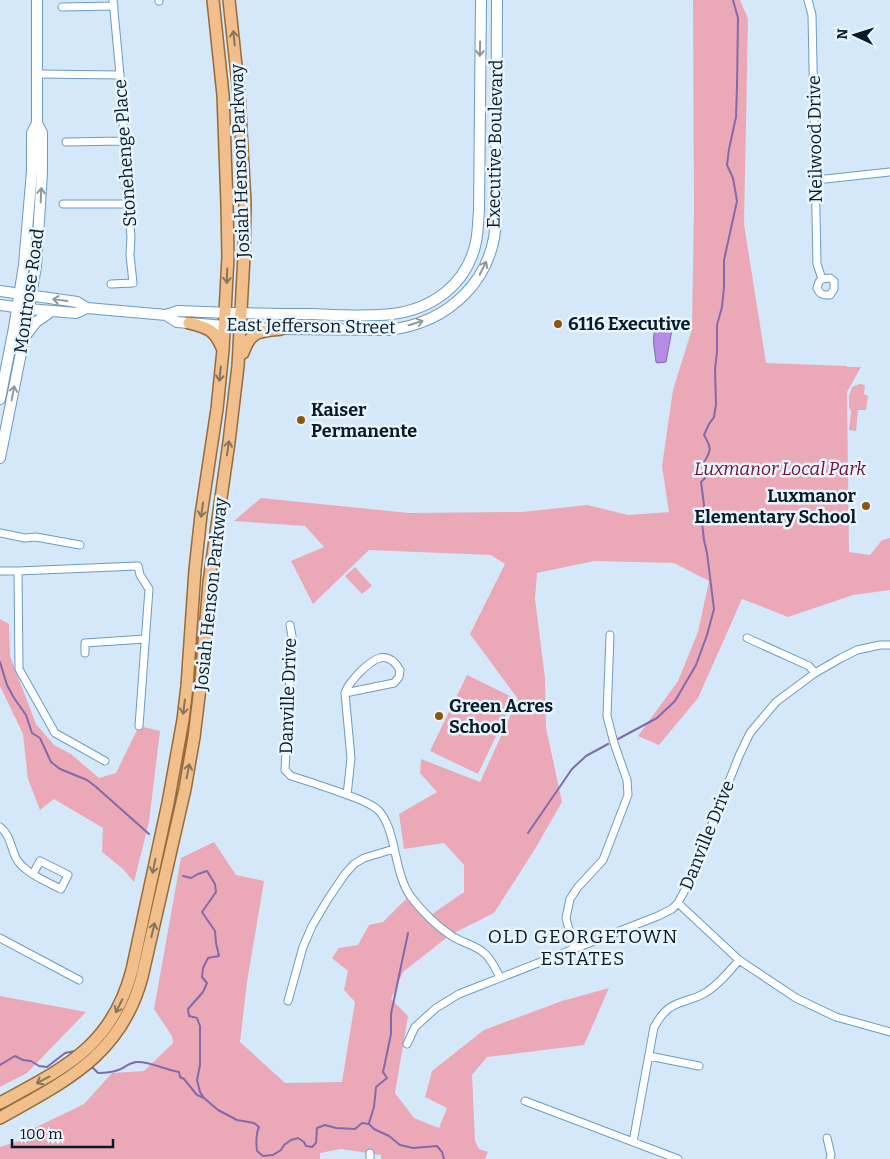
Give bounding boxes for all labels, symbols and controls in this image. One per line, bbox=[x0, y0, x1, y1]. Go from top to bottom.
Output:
north arrow bbox=[830, 10, 880, 60]
text: N bbox=[834, 28, 851, 40]
one-way arrow bbox=[229, 30, 238, 46]
one-way arrow bbox=[476, 40, 485, 56]
street label: Executive Boulevard bbox=[483, 59, 507, 229]
street label: Josiah Henson Parkway bbox=[226, 63, 254, 259]
street label: Neilwood Drive bbox=[803, 75, 827, 203]
street label: Stonehenge Place bbox=[109, 78, 141, 228]
one-way arrow bbox=[36, 187, 45, 203]
street label: Montrose Road bbox=[9, 227, 49, 355]
one-way arrow bbox=[479, 261, 488, 276]
one-way arrow bbox=[222, 267, 232, 283]
one-way arrow bbox=[52, 294, 68, 304]
place label: 6116 Executive bbox=[568, 313, 690, 335]
street label: East Jefferson Street bbox=[226, 314, 396, 338]
one-way arrow bbox=[408, 318, 424, 328]
marker: 6116 Executive bbox=[552, 318, 564, 330]
one-way arrow bbox=[216, 366, 225, 382]
one-way arrow bbox=[8, 385, 18, 401]
place label: Kaiser Permanente bbox=[311, 399, 417, 442]
marker: Kaiser Permanente bbox=[295, 414, 307, 426]
one-way arrow bbox=[224, 441, 234, 457]
park label: Luxmanor Local Park bbox=[694, 458, 866, 480]
place label: Luxmanor Elementary School bbox=[694, 485, 857, 528]
street label: Josiah Henson Parkway bbox=[190, 496, 232, 693]
marker: Luxmanor Elementary School bbox=[860, 500, 872, 512]
one-way arrow bbox=[197, 502, 207, 518]
street label: Danville Drive bbox=[275, 638, 301, 754]
place label: Green Acres School bbox=[449, 695, 553, 738]
one-way arrow bbox=[179, 699, 189, 715]
marker: Green Acres School bbox=[433, 710, 445, 722]
one-way arrow bbox=[184, 764, 194, 780]
street label: Danville Drive bbox=[675, 777, 739, 893]
one-way arrow bbox=[149, 858, 158, 874]
one-way arrow bbox=[149, 922, 158, 938]
district label: OLD GEORGETOWN ESTATES bbox=[488, 925, 678, 970]
one-way arrow bbox=[114, 998, 123, 1013]
one-way arrow bbox=[36, 1075, 51, 1085]
scale bar bbox=[12, 1116, 114, 1148]
text: 100 m bbox=[20, 1125, 63, 1143]

